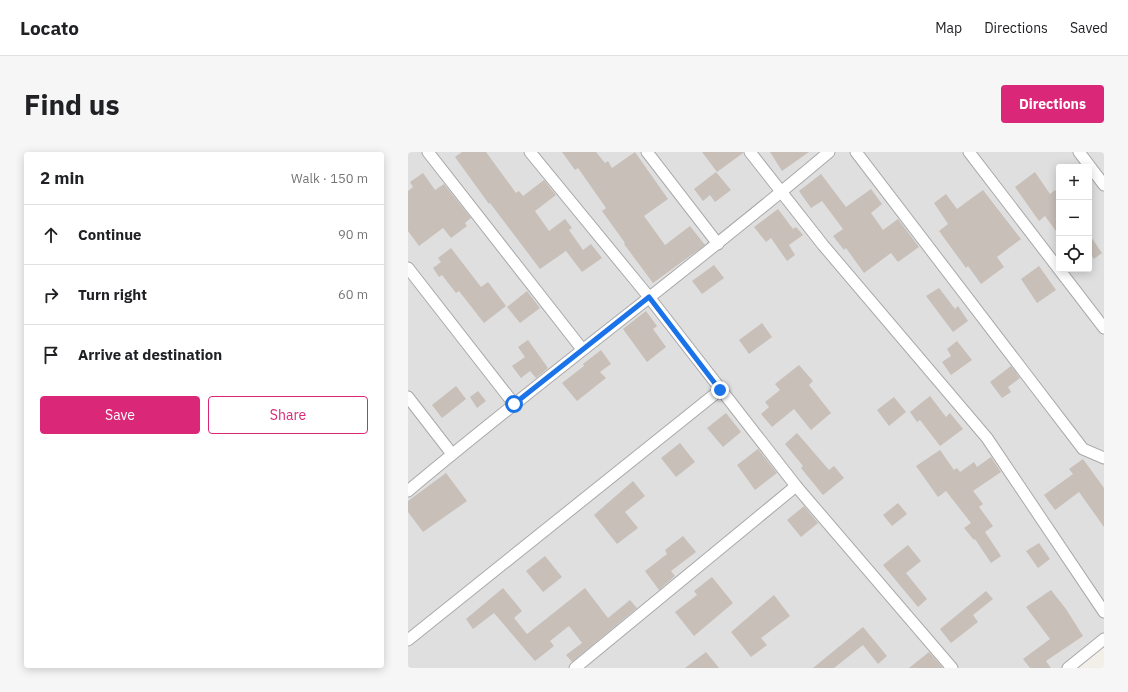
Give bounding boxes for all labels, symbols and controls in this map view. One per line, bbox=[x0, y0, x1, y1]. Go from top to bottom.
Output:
text: Locato bbox=[20, 16, 79, 40]
text: Map bbox=[935, 19, 962, 37]
text: Directions bbox=[984, 19, 1048, 37]
text: Saved bbox=[1070, 19, 1108, 37]
button: Directions bbox=[1001, 85, 1104, 123]
text: Find us bbox=[24, 86, 120, 123]
map controls bbox=[1056, 164, 1092, 272]
button: + bbox=[1056, 164, 1092, 200]
text: 2 min bbox=[40, 167, 84, 189]
text: Walk · 150 m bbox=[291, 170, 368, 187]
button: − bbox=[1056, 200, 1092, 236]
icon: ahead bbox=[40, 224, 62, 246]
text: Continue bbox=[78, 225, 142, 244]
text: 90 m bbox=[338, 226, 368, 243]
button: locate bbox=[1056, 236, 1092, 272]
icon: right bbox=[40, 284, 62, 306]
text: Turn right bbox=[78, 285, 147, 304]
text: 60 m bbox=[338, 286, 368, 303]
icon: arrive bbox=[40, 344, 62, 366]
text: Arrive at destination bbox=[78, 345, 222, 364]
route end bbox=[711, 381, 729, 399]
route start bbox=[505, 395, 523, 413]
button: Save bbox=[40, 396, 200, 434]
button: Share bbox=[208, 396, 368, 434]

